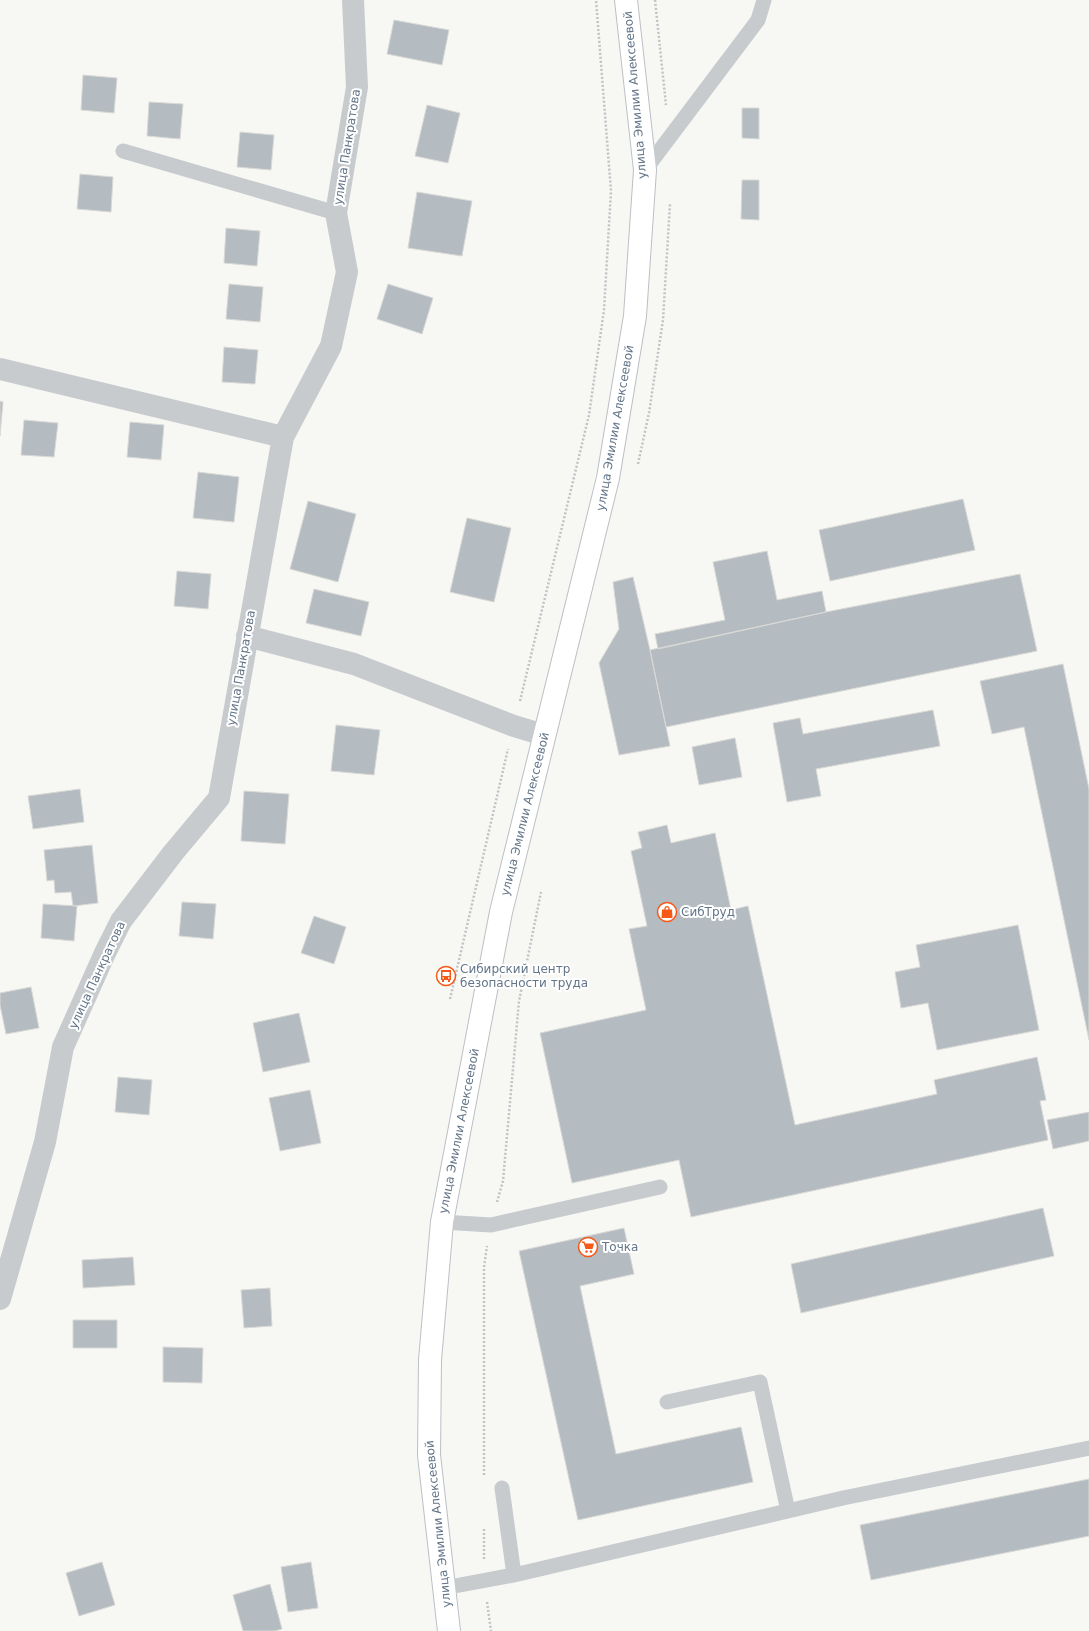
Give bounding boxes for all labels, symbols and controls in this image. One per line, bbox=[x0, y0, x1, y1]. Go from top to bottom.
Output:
street label: улица Эмилии Алексеевой bbox=[621, 11, 649, 179]
street label: улица Панкратова bbox=[331, 88, 363, 206]
street label: улица Эмилии Алексеевой bbox=[593, 344, 637, 512]
street label: улица Панкратова bbox=[224, 609, 258, 727]
street label: улица Эмилии Алексеевой bbox=[498, 731, 552, 897]
shop icon: СибТруд bbox=[656, 901, 678, 923]
place label: СибТруд bbox=[681, 905, 735, 919]
street label: улица Панкратова bbox=[66, 919, 128, 1031]
place label: Сибирский центр безопасности труда bbox=[460, 962, 588, 990]
bus stop icon: Сибирский центр безопасности труда bbox=[435, 965, 457, 987]
street label: улица Эмилии Алексеевой bbox=[436, 1047, 482, 1215]
supermarket icon: Точка bbox=[577, 1236, 599, 1258]
place label: Точка bbox=[601, 1240, 638, 1254]
street label: улица Эмилии Алексеевой bbox=[422, 1440, 454, 1608]

